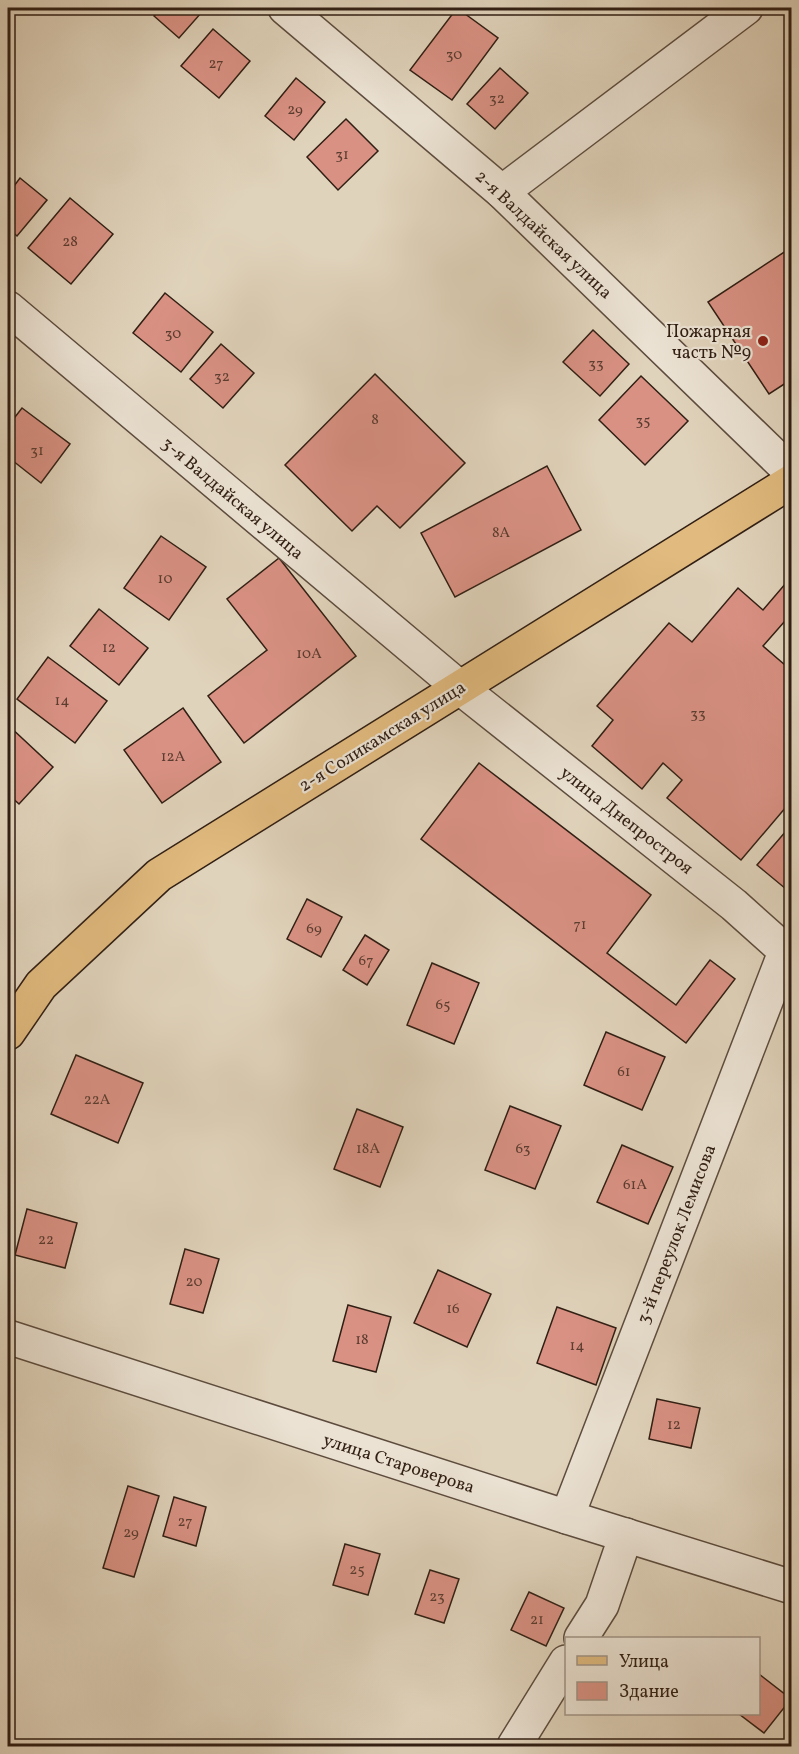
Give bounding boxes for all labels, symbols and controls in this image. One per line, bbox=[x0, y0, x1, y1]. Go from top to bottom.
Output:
house number: 30 bbox=[446, 45, 462, 66]
house number: 27 bbox=[209, 54, 223, 75]
house number: 32 bbox=[489, 89, 505, 110]
house number: 29 bbox=[287, 100, 303, 121]
house number: 31 bbox=[335, 145, 349, 166]
street label: 2-я Валдайская улица bbox=[469, 165, 617, 305]
house number: 28 bbox=[62, 232, 78, 253]
place label: Пожарная часть №9 bbox=[666, 320, 751, 366]
house number: 30 bbox=[165, 324, 181, 345]
marker: Пожарная часть №9 bbox=[756, 334, 770, 348]
house number: 33 bbox=[588, 354, 604, 375]
house number: 32 bbox=[214, 367, 230, 388]
house number: 8 bbox=[371, 410, 379, 431]
house number: 35 bbox=[636, 411, 650, 432]
street label: 3-я Валдайская улица bbox=[155, 432, 309, 566]
house number: 31 bbox=[30, 441, 44, 462]
house number: 8А bbox=[492, 523, 511, 544]
house number: 10 bbox=[158, 569, 172, 590]
house number: 12 bbox=[102, 638, 116, 659]
house number: 10А bbox=[296, 644, 322, 665]
street label: 2-я Соликамская улица bbox=[295, 676, 471, 799]
house number: 14 bbox=[55, 691, 69, 712]
house number: 33 bbox=[690, 704, 706, 725]
house number: 12А bbox=[161, 747, 186, 768]
street label: улица Днепростроя bbox=[554, 761, 698, 881]
house number: 71 bbox=[573, 915, 587, 936]
house number: 69 bbox=[306, 919, 322, 940]
house number: 67 bbox=[359, 951, 373, 972]
house number: 65 bbox=[436, 995, 450, 1016]
house number: 61 bbox=[617, 1062, 631, 1083]
house number: 22А bbox=[84, 1090, 111, 1111]
house number: 18А bbox=[356, 1139, 380, 1160]
house number: 63 bbox=[515, 1139, 531, 1160]
street label: 3-й переулок Лемисова bbox=[632, 1141, 723, 1328]
house number: 61А bbox=[623, 1175, 647, 1196]
house number: 22 bbox=[38, 1230, 54, 1251]
house number: 20 bbox=[186, 1272, 202, 1293]
house number: 16 bbox=[446, 1299, 460, 1320]
house number: 18 bbox=[355, 1330, 369, 1351]
house number: 14 bbox=[570, 1336, 584, 1357]
house number: 12 bbox=[667, 1415, 681, 1436]
street label: улица Староверова bbox=[320, 1428, 477, 1501]
house number: 27 bbox=[178, 1512, 192, 1533]
house number: 29 bbox=[123, 1523, 139, 1544]
house number: 25 bbox=[349, 1560, 365, 1581]
house number: 23 bbox=[429, 1587, 445, 1608]
house number: 21 bbox=[530, 1610, 544, 1631]
legend bbox=[565, 1637, 760, 1715]
text: Улица bbox=[619, 1650, 669, 1675]
text: Здание bbox=[619, 1680, 679, 1705]

